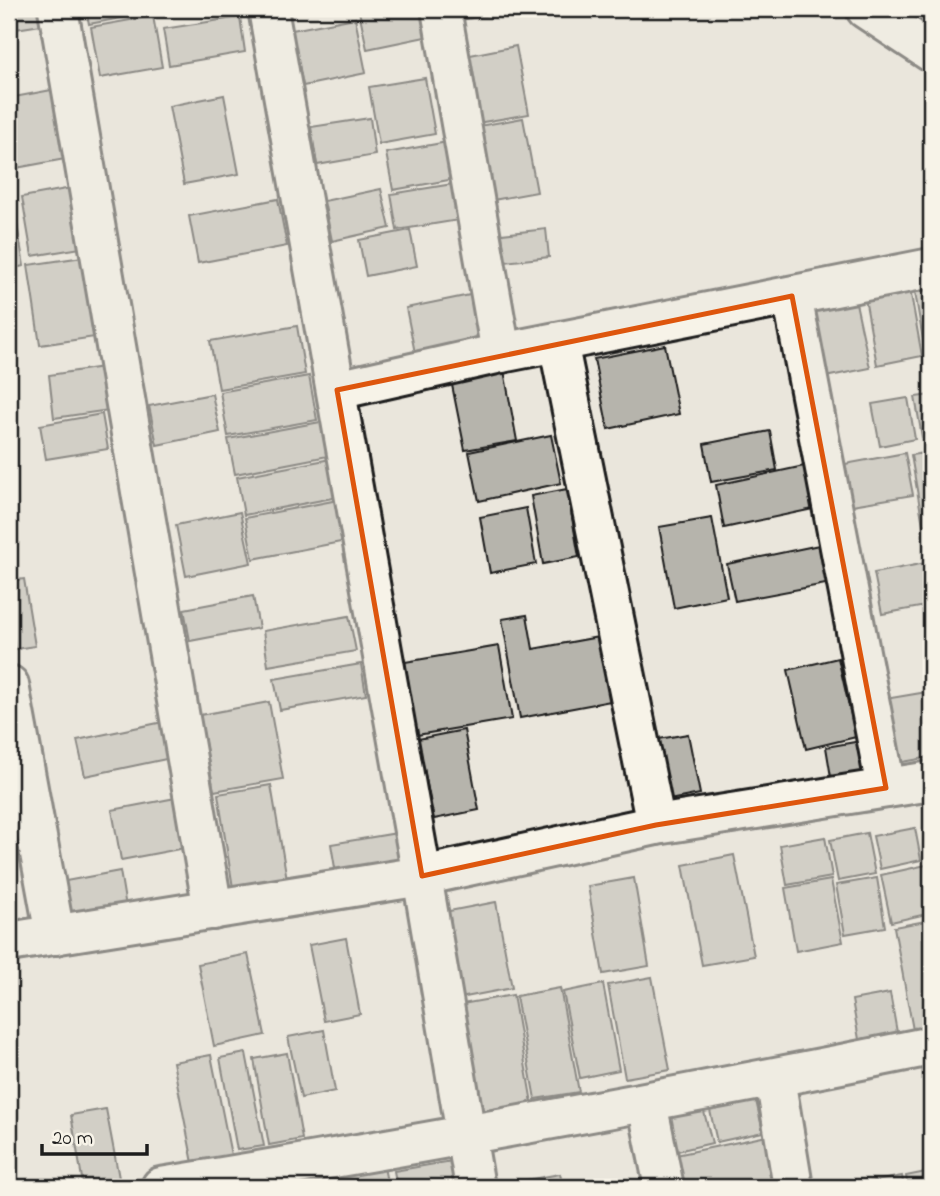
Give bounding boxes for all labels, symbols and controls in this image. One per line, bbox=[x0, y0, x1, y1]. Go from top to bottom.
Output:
scale bar bbox=[42, 1112, 147, 1156]
text: 20 m bbox=[52, 1124, 93, 1154]

